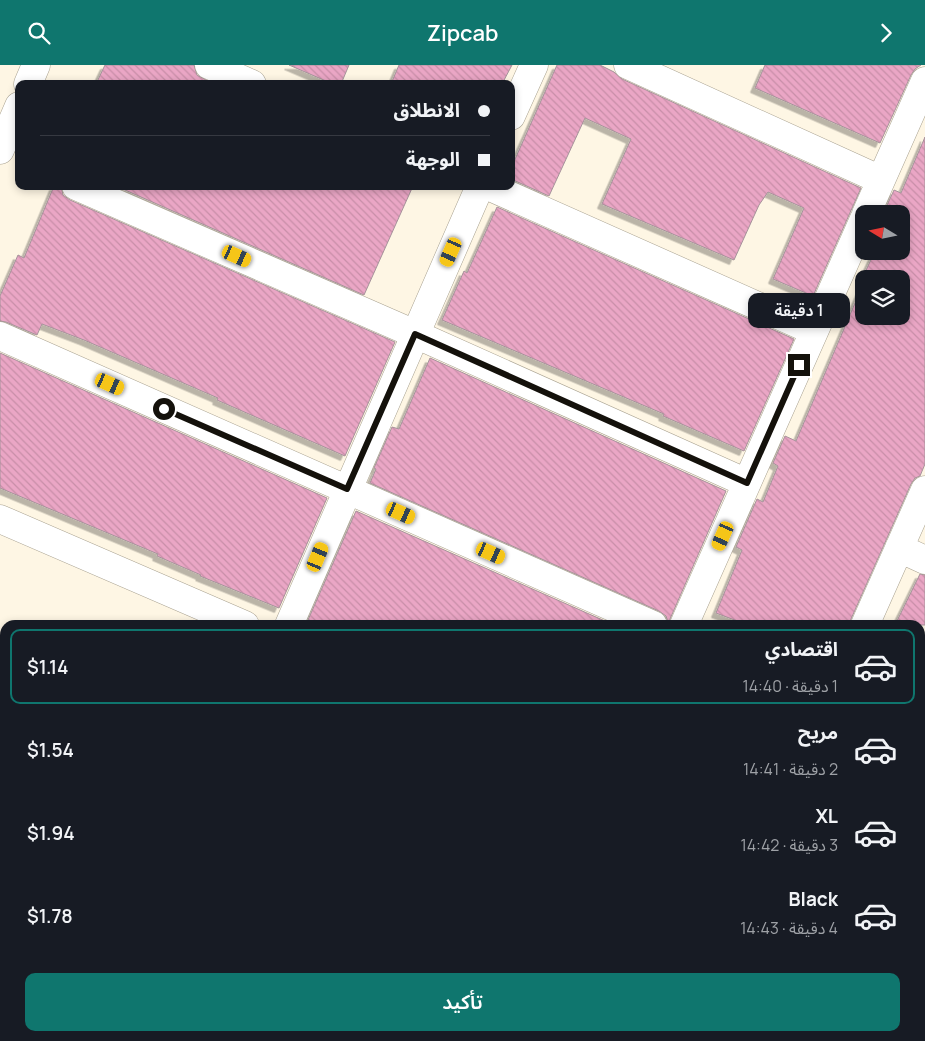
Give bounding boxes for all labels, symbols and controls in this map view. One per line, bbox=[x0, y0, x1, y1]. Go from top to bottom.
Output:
text: Zipcab bbox=[427, 18, 498, 48]
icon: search bbox=[25, 19, 53, 47]
icon: forward bbox=[872, 19, 900, 47]
text: الانطلاق bbox=[394, 97, 460, 123]
text: الوجهة bbox=[406, 146, 460, 172]
north arrow bbox=[855, 205, 910, 260]
map controls bbox=[855, 205, 910, 325]
car bbox=[438, 235, 463, 269]
car bbox=[220, 243, 253, 269]
button: layers bbox=[855, 270, 910, 325]
callout: 1 دقيقة bbox=[748, 293, 850, 327]
text: 1 دقيقة bbox=[775, 299, 823, 321]
route end bbox=[788, 354, 810, 376]
car bbox=[93, 371, 126, 397]
route start bbox=[153, 398, 175, 420]
car bbox=[384, 500, 417, 526]
car bbox=[710, 519, 735, 553]
car bbox=[305, 540, 330, 574]
car bbox=[474, 540, 507, 566]
text: اقتصادي bbox=[765, 636, 838, 662]
icon: car bbox=[853, 644, 898, 689]
text: $1.14 bbox=[27, 654, 69, 680]
text: 1 دقيقة · 14:40 bbox=[742, 675, 838, 697]
text: مريح bbox=[798, 719, 838, 745]
icon: car bbox=[853, 727, 898, 772]
text: $1.54 bbox=[27, 737, 74, 763]
text: 2 دقيقة · 14:41 bbox=[743, 758, 838, 780]
text: XL bbox=[815, 803, 838, 829]
icon: car bbox=[853, 810, 898, 855]
text: $1.94 bbox=[27, 820, 75, 846]
text: 3 دقيقة · 14:42 bbox=[740, 834, 838, 856]
text: Black bbox=[789, 886, 838, 912]
icon: car bbox=[853, 893, 898, 938]
text: $1.78 bbox=[27, 903, 73, 929]
text: 4 دقيقة · 14:43 bbox=[740, 917, 838, 939]
button: تأكيد bbox=[25, 973, 900, 1031]

